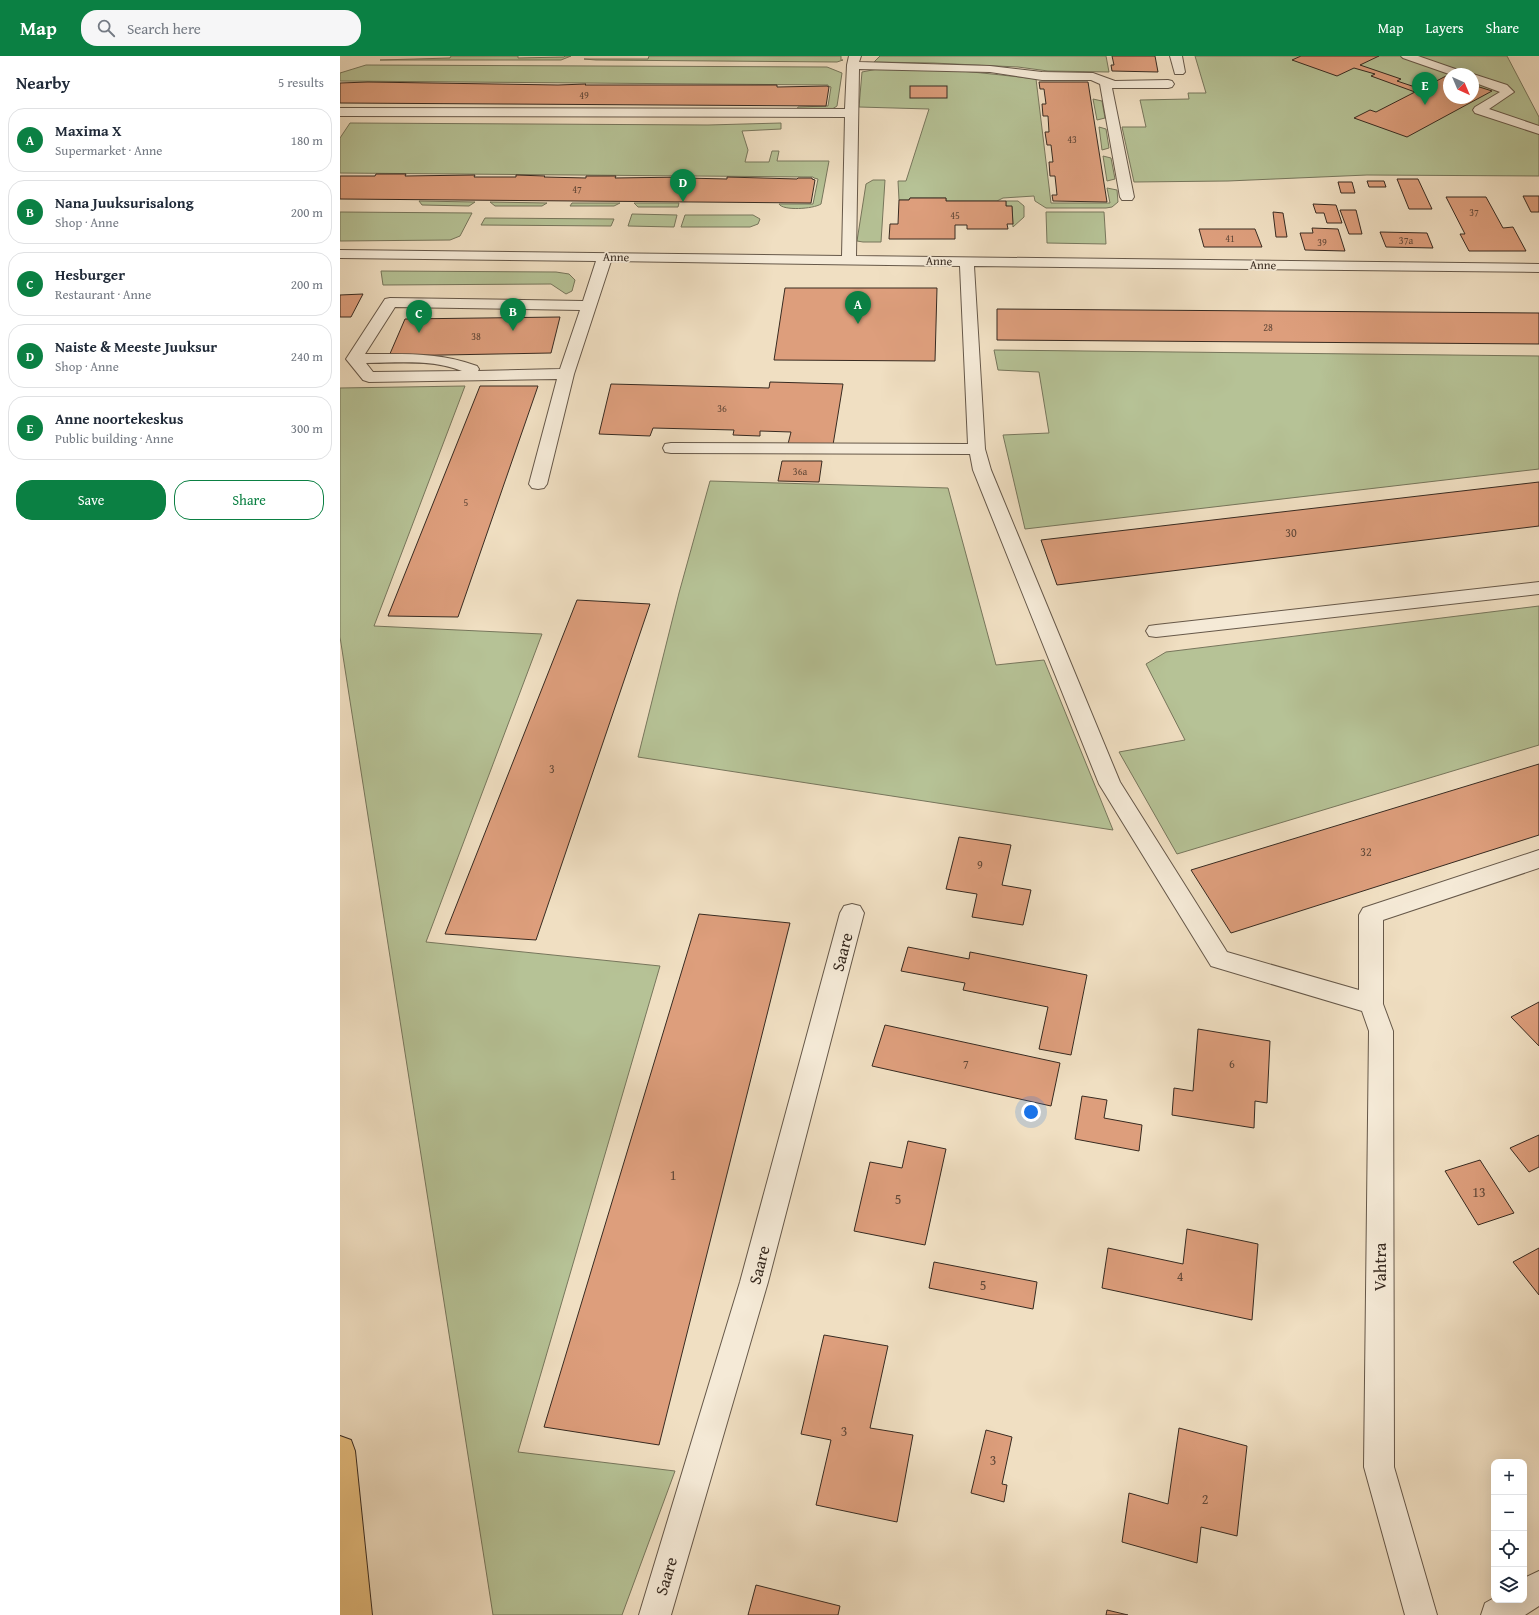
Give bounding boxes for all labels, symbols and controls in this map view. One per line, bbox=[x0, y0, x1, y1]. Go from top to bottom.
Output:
search box bbox=[81, 10, 361, 46]
text: Map bbox=[20, 14, 57, 42]
icon: search bbox=[95, 17, 117, 39]
text: Search here bbox=[127, 18, 201, 39]
text: Map bbox=[1378, 18, 1404, 38]
text: Layers bbox=[1426, 18, 1464, 38]
text: Share bbox=[1486, 18, 1519, 38]
north arrow bbox=[1443, 68, 1479, 104]
text: Nearby bbox=[16, 70, 70, 95]
pin: E bbox=[1412, 72, 1438, 105]
text: 5 results bbox=[278, 73, 324, 92]
house number: 49 bbox=[579, 88, 589, 103]
text: Maxima X bbox=[55, 120, 122, 141]
text: A bbox=[26, 131, 34, 150]
text: 180 m bbox=[291, 131, 323, 150]
house number: 43 bbox=[1067, 132, 1077, 147]
text: Supermarket · Anne bbox=[55, 141, 162, 160]
pin: D bbox=[670, 169, 696, 202]
house number: 47 bbox=[572, 182, 582, 197]
text: Nana Juuksurisalong bbox=[55, 192, 194, 213]
text: B bbox=[26, 203, 34, 222]
text: 200 m bbox=[291, 203, 323, 222]
house number: 37 bbox=[1469, 205, 1479, 220]
house number: 45 bbox=[950, 208, 960, 223]
text: Shop · Anne bbox=[55, 213, 119, 232]
house number: 41 bbox=[1225, 231, 1235, 246]
house number: 37a bbox=[1399, 233, 1413, 248]
house number: 39 bbox=[1317, 235, 1327, 250]
street label: Anne bbox=[603, 248, 630, 265]
street label: Anne bbox=[926, 252, 953, 269]
street label: Anne bbox=[1250, 256, 1277, 273]
text: Hesburger bbox=[55, 264, 125, 285]
text: C bbox=[26, 275, 34, 294]
text: 200 m bbox=[291, 275, 323, 294]
text: Restaurant · Anne bbox=[55, 285, 151, 304]
pin: A bbox=[845, 291, 871, 324]
pin: B bbox=[500, 298, 526, 331]
pin: C bbox=[406, 300, 432, 333]
house number: 28 bbox=[1263, 320, 1273, 335]
house number: 38 bbox=[471, 329, 481, 344]
text: Naiste & Meeste Juuksur bbox=[55, 336, 217, 357]
text: D bbox=[26, 347, 34, 366]
text: 240 m bbox=[291, 347, 323, 366]
text: Shop · Anne bbox=[55, 357, 119, 376]
house number: 36 bbox=[717, 401, 727, 416]
text: Anne noortekeskus bbox=[55, 408, 183, 429]
text: E bbox=[27, 419, 33, 438]
text: 300 m bbox=[291, 419, 323, 438]
text: Public building · Anne bbox=[55, 429, 174, 448]
house number: 36a bbox=[793, 464, 807, 479]
button: Save bbox=[16, 480, 166, 520]
button: Share bbox=[174, 480, 324, 520]
house number: 5 bbox=[464, 495, 469, 510]
house number: 30 bbox=[1285, 524, 1297, 541]
house number: 3 bbox=[549, 760, 555, 777]
house number: 32 bbox=[1360, 843, 1372, 860]
house number: 9 bbox=[977, 856, 983, 873]
street label: Saare bbox=[824, 930, 859, 974]
house number: 6 bbox=[1229, 1055, 1235, 1072]
house number: 7 bbox=[963, 1056, 969, 1073]
your location bbox=[1021, 1102, 1041, 1122]
house number: 1 bbox=[670, 1165, 676, 1185]
house number: 13 bbox=[1472, 1182, 1486, 1202]
house number: 5 bbox=[895, 1189, 901, 1209]
street label: Saare bbox=[741, 1243, 776, 1287]
street label: Vahtra bbox=[1367, 1243, 1392, 1291]
house number: 4 bbox=[1177, 1266, 1184, 1286]
house number: 5 bbox=[980, 1275, 986, 1295]
house number: 3 bbox=[841, 1421, 847, 1441]
house number: 3 bbox=[990, 1450, 996, 1470]
map controls bbox=[1491, 1459, 1527, 1603]
button: + bbox=[1491, 1459, 1527, 1495]
house number: 2 bbox=[1202, 1489, 1208, 1509]
button: − bbox=[1491, 1495, 1527, 1531]
button: locate bbox=[1491, 1531, 1527, 1567]
street label: Saare bbox=[648, 1553, 683, 1598]
button: layers bbox=[1491, 1567, 1527, 1603]

